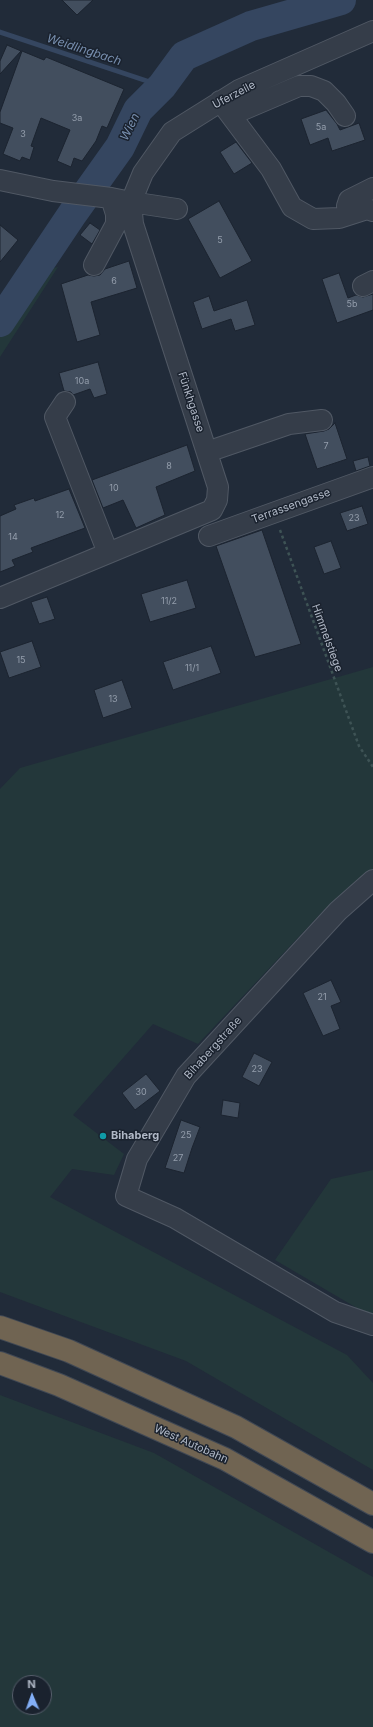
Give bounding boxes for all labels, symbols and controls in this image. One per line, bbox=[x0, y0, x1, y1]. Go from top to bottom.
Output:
water label: Weidlingbach bbox=[45, 31, 123, 69]
street label: Uferzeile bbox=[210, 78, 258, 112]
water label: Wien bbox=[117, 111, 143, 143]
house number: 3a bbox=[72, 113, 82, 123]
house number: 5a bbox=[316, 122, 326, 132]
house number: 3 bbox=[20, 129, 26, 139]
house number: 5 bbox=[217, 235, 223, 245]
house number: 6 bbox=[111, 276, 117, 286]
house number: 5b bbox=[347, 299, 357, 309]
street label: Fünkhgasse bbox=[175, 370, 207, 434]
house number: 10a bbox=[75, 376, 89, 386]
house number: 7 bbox=[323, 441, 329, 451]
house number: 8 bbox=[166, 461, 172, 471]
house number: 10 bbox=[109, 483, 119, 493]
street label: Terrassengasse bbox=[250, 486, 332, 526]
house number: 12 bbox=[55, 510, 65, 520]
house number: 23 bbox=[348, 513, 360, 523]
house number: 14 bbox=[8, 532, 18, 542]
house number: 11/2 bbox=[161, 596, 177, 606]
street label: Himmelstiege bbox=[309, 602, 345, 674]
house number: 15 bbox=[16, 655, 26, 665]
house number: 11/1 bbox=[185, 663, 199, 673]
house number: 13 bbox=[108, 694, 118, 704]
house number: 21 bbox=[317, 992, 327, 1002]
street label: Bihabergstraße bbox=[182, 1014, 244, 1082]
house number: 23 bbox=[251, 1064, 263, 1074]
house number: 30 bbox=[135, 1087, 147, 1097]
place label: Bihaberg bbox=[111, 1129, 159, 1143]
house number: 25 bbox=[181, 1130, 191, 1140]
marker: Bihaberg bbox=[98, 1131, 108, 1141]
house number: 27 bbox=[173, 1153, 183, 1163]
street label: West Autobahn bbox=[152, 1422, 230, 1466]
north arrow bbox=[12, 1675, 52, 1715]
text: N bbox=[27, 1677, 36, 1691]

